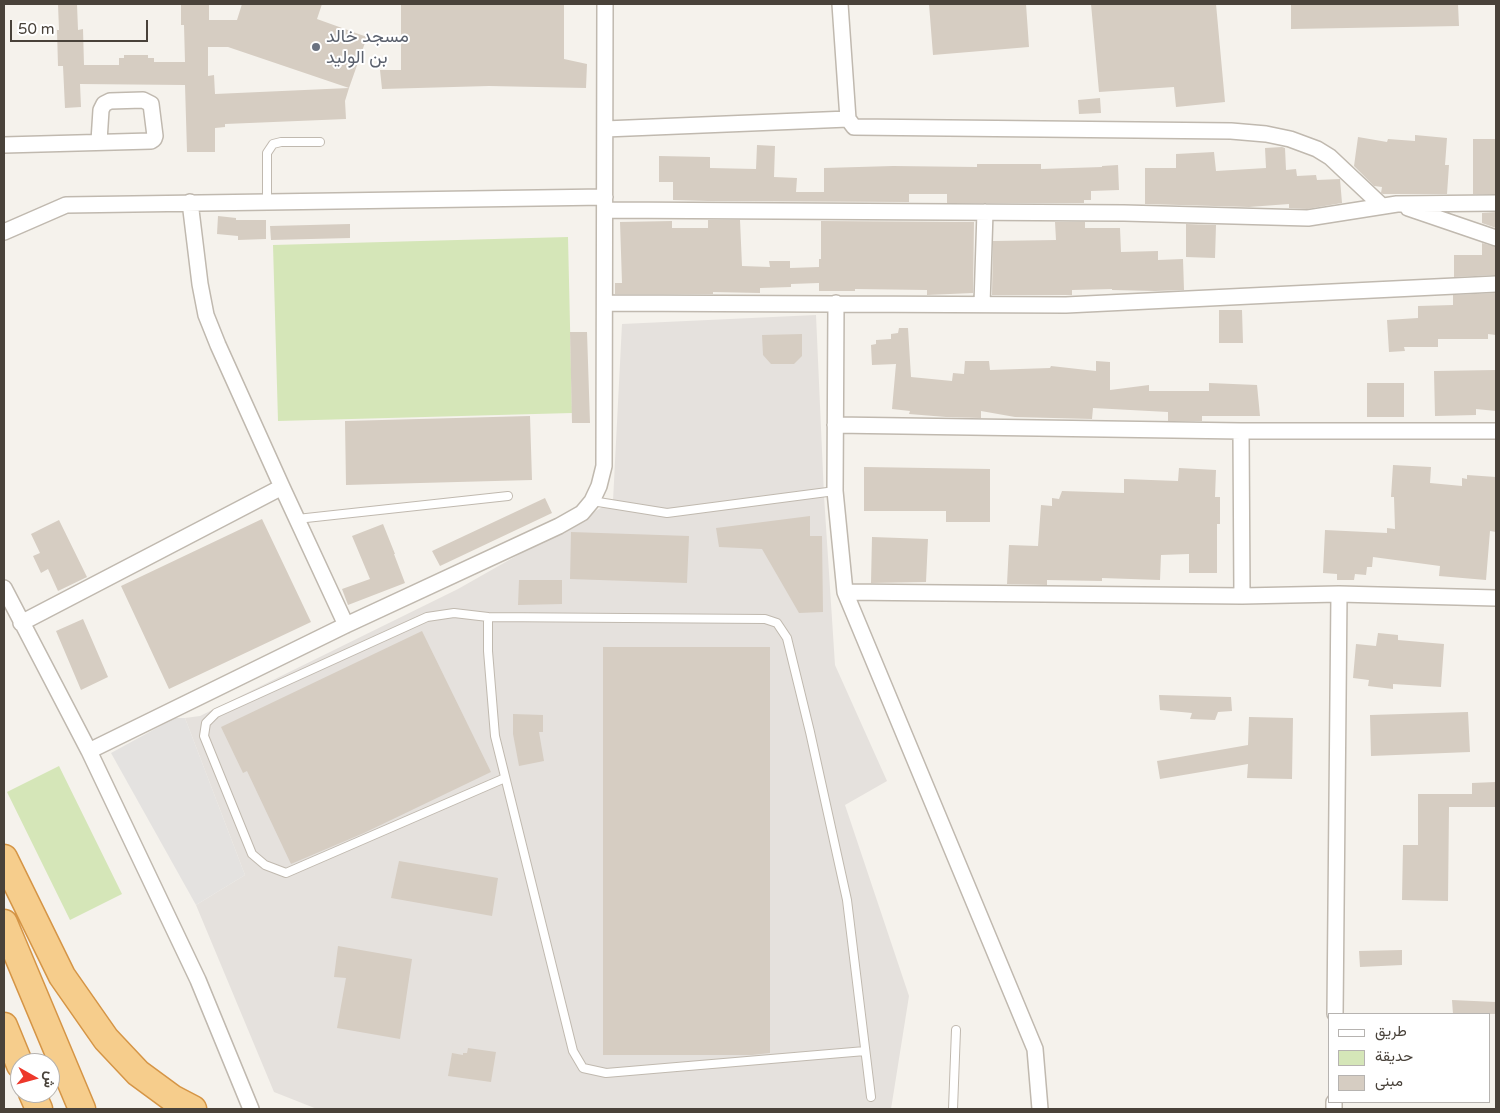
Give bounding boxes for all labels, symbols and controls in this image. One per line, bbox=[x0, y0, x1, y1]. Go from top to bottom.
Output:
scale bar bbox=[12, 10, 150, 42]
text: 50 m bbox=[18, 20, 55, 38]
place label: مسجد خالد بن الوليد bbox=[326, 26, 409, 68]
marker: مسجد خالد بن الوليد bbox=[310, 41, 322, 53]
legend bbox=[1328, 1013, 1490, 1103]
text: طريق bbox=[1375, 1022, 1407, 1040]
text: حديقة bbox=[1375, 1047, 1413, 1065]
north arrow bbox=[10, 1053, 60, 1103]
text: ش bbox=[40, 1070, 59, 1089]
text: مبنى bbox=[1375, 1072, 1403, 1090]

